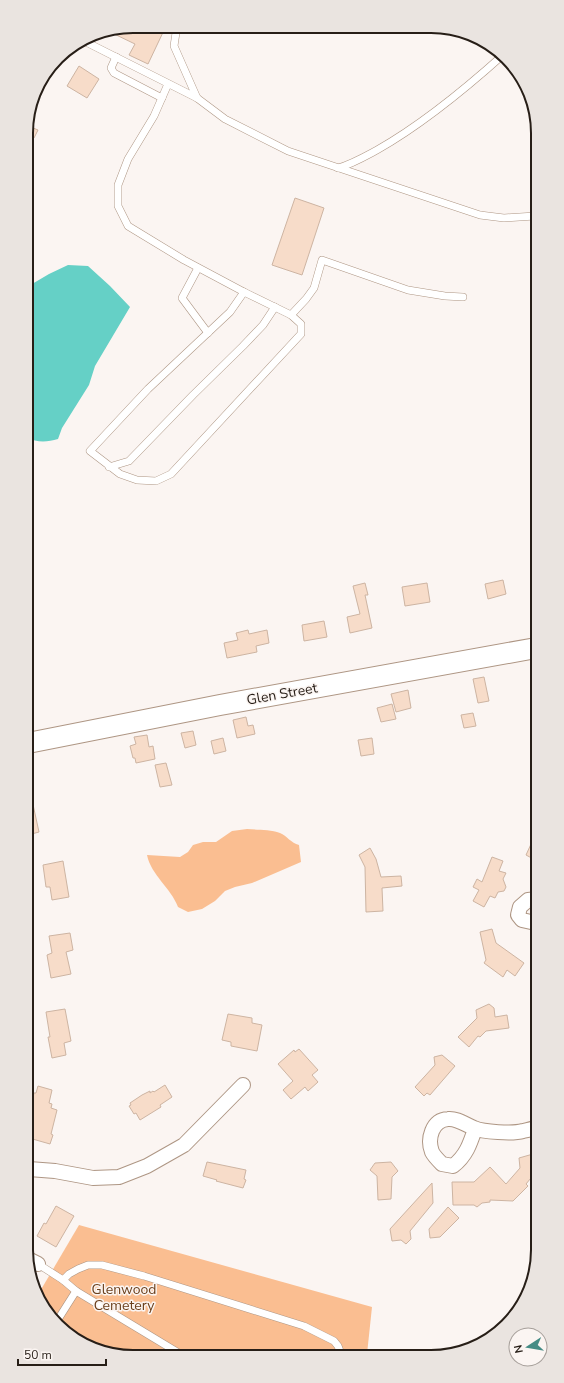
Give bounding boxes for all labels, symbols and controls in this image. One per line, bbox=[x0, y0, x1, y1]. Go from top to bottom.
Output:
street label: Glen Street bbox=[245, 678, 319, 710]
park label: Glenwood Cemetery bbox=[92, 1280, 156, 1315]
north arrow bbox=[508, 1327, 548, 1367]
scale bar bbox=[18, 1341, 106, 1367]
text: N bbox=[511, 1343, 527, 1355]
text: 50 m bbox=[24, 1347, 52, 1363]

